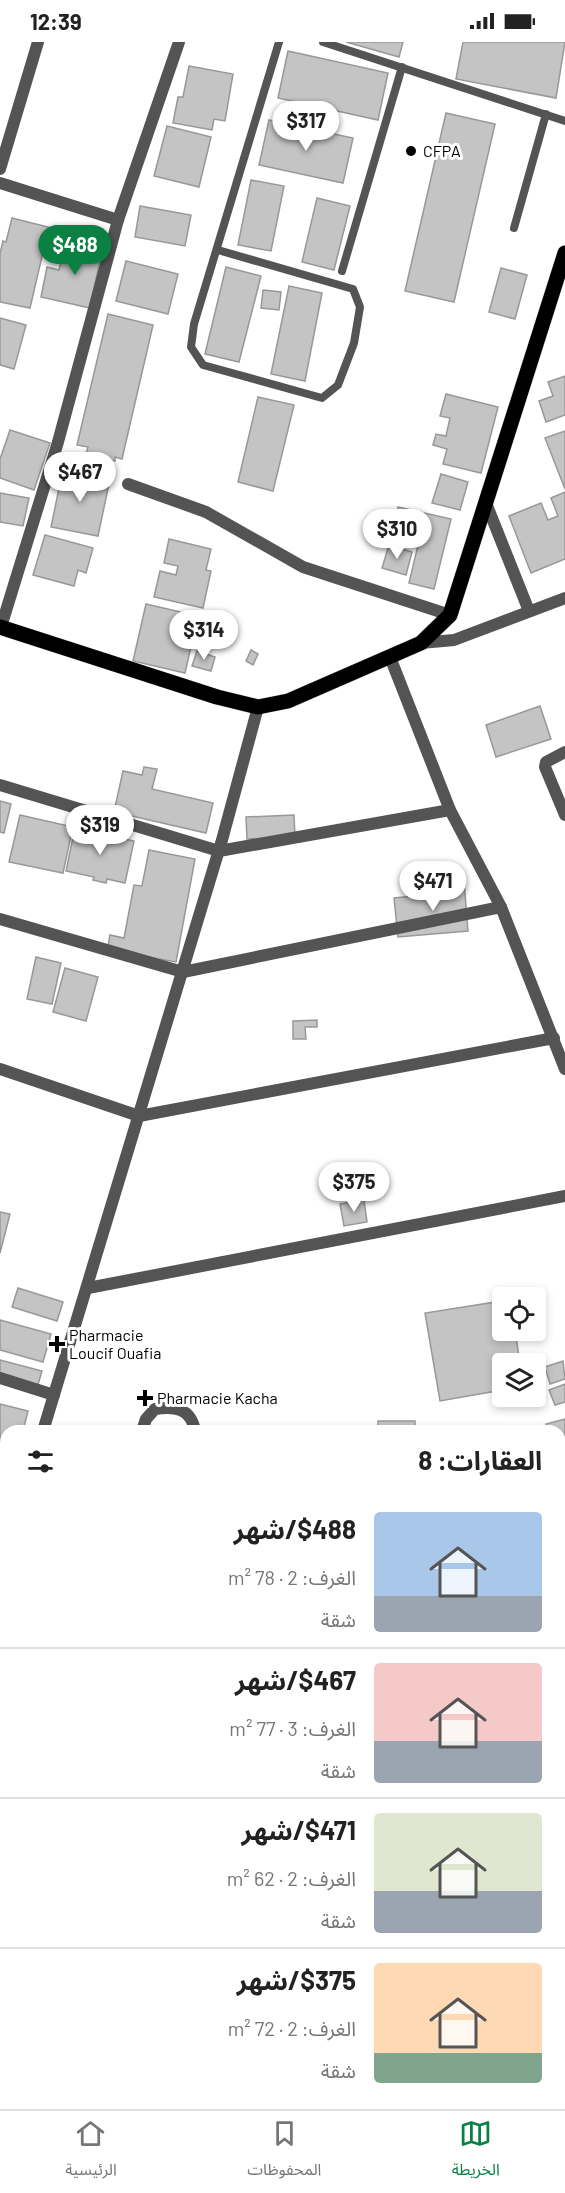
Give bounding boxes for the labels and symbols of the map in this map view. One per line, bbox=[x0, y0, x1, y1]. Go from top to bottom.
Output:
pin: $317 bbox=[270, 101, 342, 152]
place label: CFPA bbox=[423, 141, 461, 160]
marker: CFPA bbox=[404, 144, 418, 158]
pin: $488 bbox=[39, 225, 111, 276]
pin: $467 bbox=[44, 452, 116, 503]
pin: $310 bbox=[361, 509, 433, 560]
pin: $314 bbox=[168, 610, 240, 661]
pin: $319 bbox=[64, 805, 136, 856]
pin: $471 bbox=[397, 861, 469, 912]
pin: $375 bbox=[318, 1162, 390, 1213]
place label: Pharmacie Loucif Ouafia bbox=[69, 1325, 161, 1362]
marker: Pharmacie Loucif Ouafia bbox=[50, 1337, 64, 1351]
place label: Pharmacie Kacha bbox=[157, 1388, 278, 1407]
marker: Pharmacie Kacha bbox=[138, 1391, 152, 1405]

